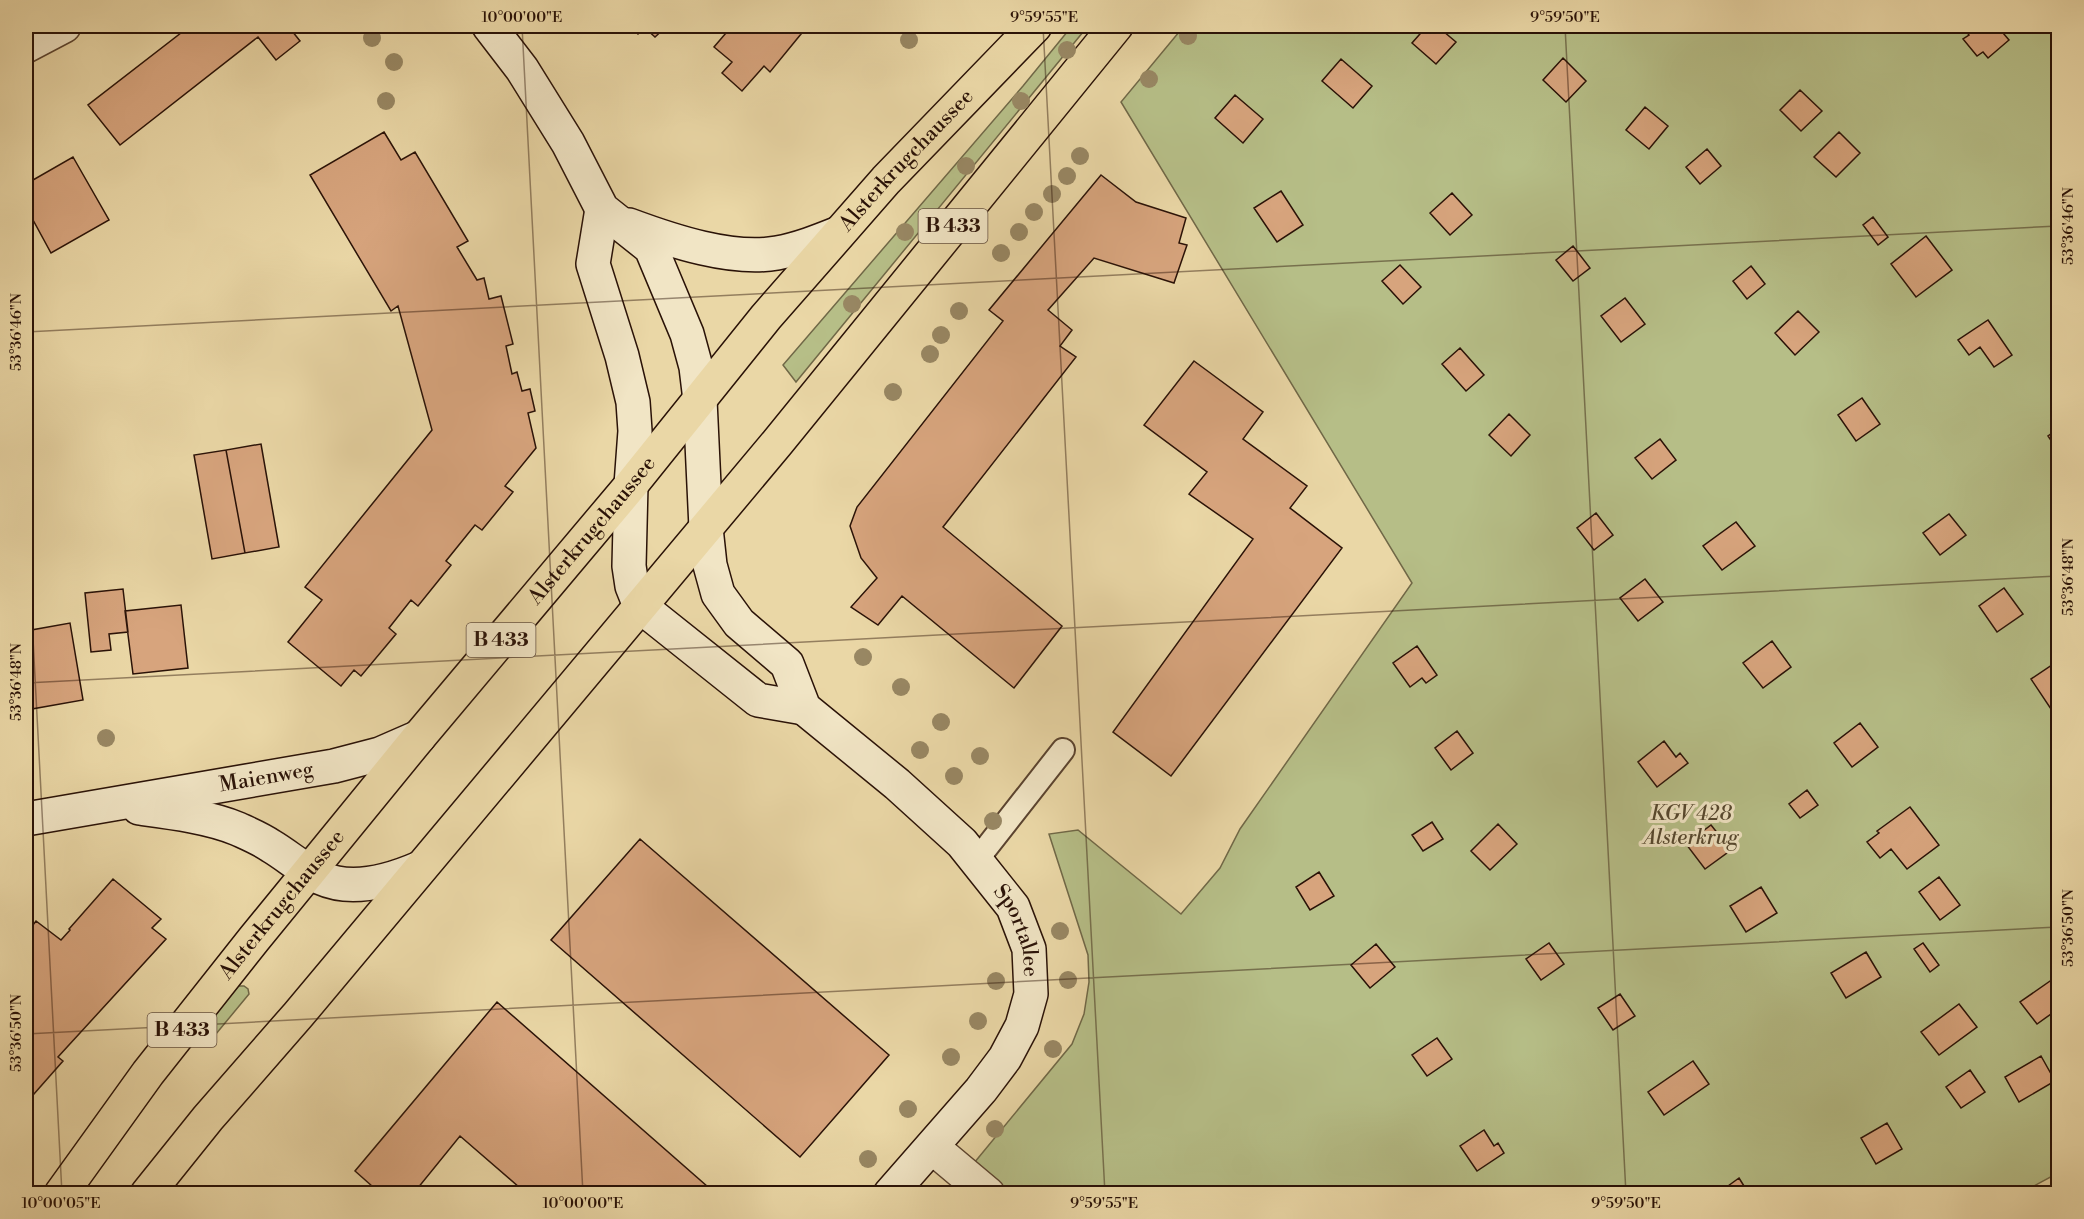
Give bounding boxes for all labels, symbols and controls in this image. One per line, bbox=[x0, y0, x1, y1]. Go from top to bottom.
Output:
text: 10°00'00"E bbox=[482, 8, 562, 27]
text: 9°59'55"E bbox=[1010, 8, 1078, 27]
text: 9°59'50"E bbox=[1530, 8, 1600, 27]
street label: Alsterkrugchaussee bbox=[833, 84, 980, 238]
text: 53°36'46"N bbox=[2059, 187, 2078, 265]
road number: B 433 bbox=[918, 209, 988, 243]
text: 53°36'46"N bbox=[7, 293, 26, 371]
street label: Alsterkrugchaussee bbox=[522, 451, 662, 611]
text: 53°36'48"N bbox=[2059, 538, 2078, 616]
road number: B 433 bbox=[466, 623, 536, 657]
text: 53°36'48"N bbox=[7, 643, 26, 721]
street label: Maienweg bbox=[217, 757, 316, 798]
park label: KGV 428 Alsterkrug bbox=[1642, 801, 1740, 851]
street label: Alsterkrugchaussee bbox=[213, 825, 351, 986]
street label: Sportallee bbox=[987, 879, 1043, 977]
text: 53°36'50"N bbox=[2059, 889, 2078, 967]
text: 53°36'50"N bbox=[7, 994, 26, 1072]
road number: B 433 bbox=[148, 1013, 216, 1047]
text: 10°00'05"E bbox=[21, 1194, 101, 1213]
text: 10°00'00"E bbox=[543, 1194, 623, 1213]
text: 9°59'55"E bbox=[1070, 1194, 1138, 1213]
text: 9°59'50"E bbox=[1591, 1194, 1661, 1213]

